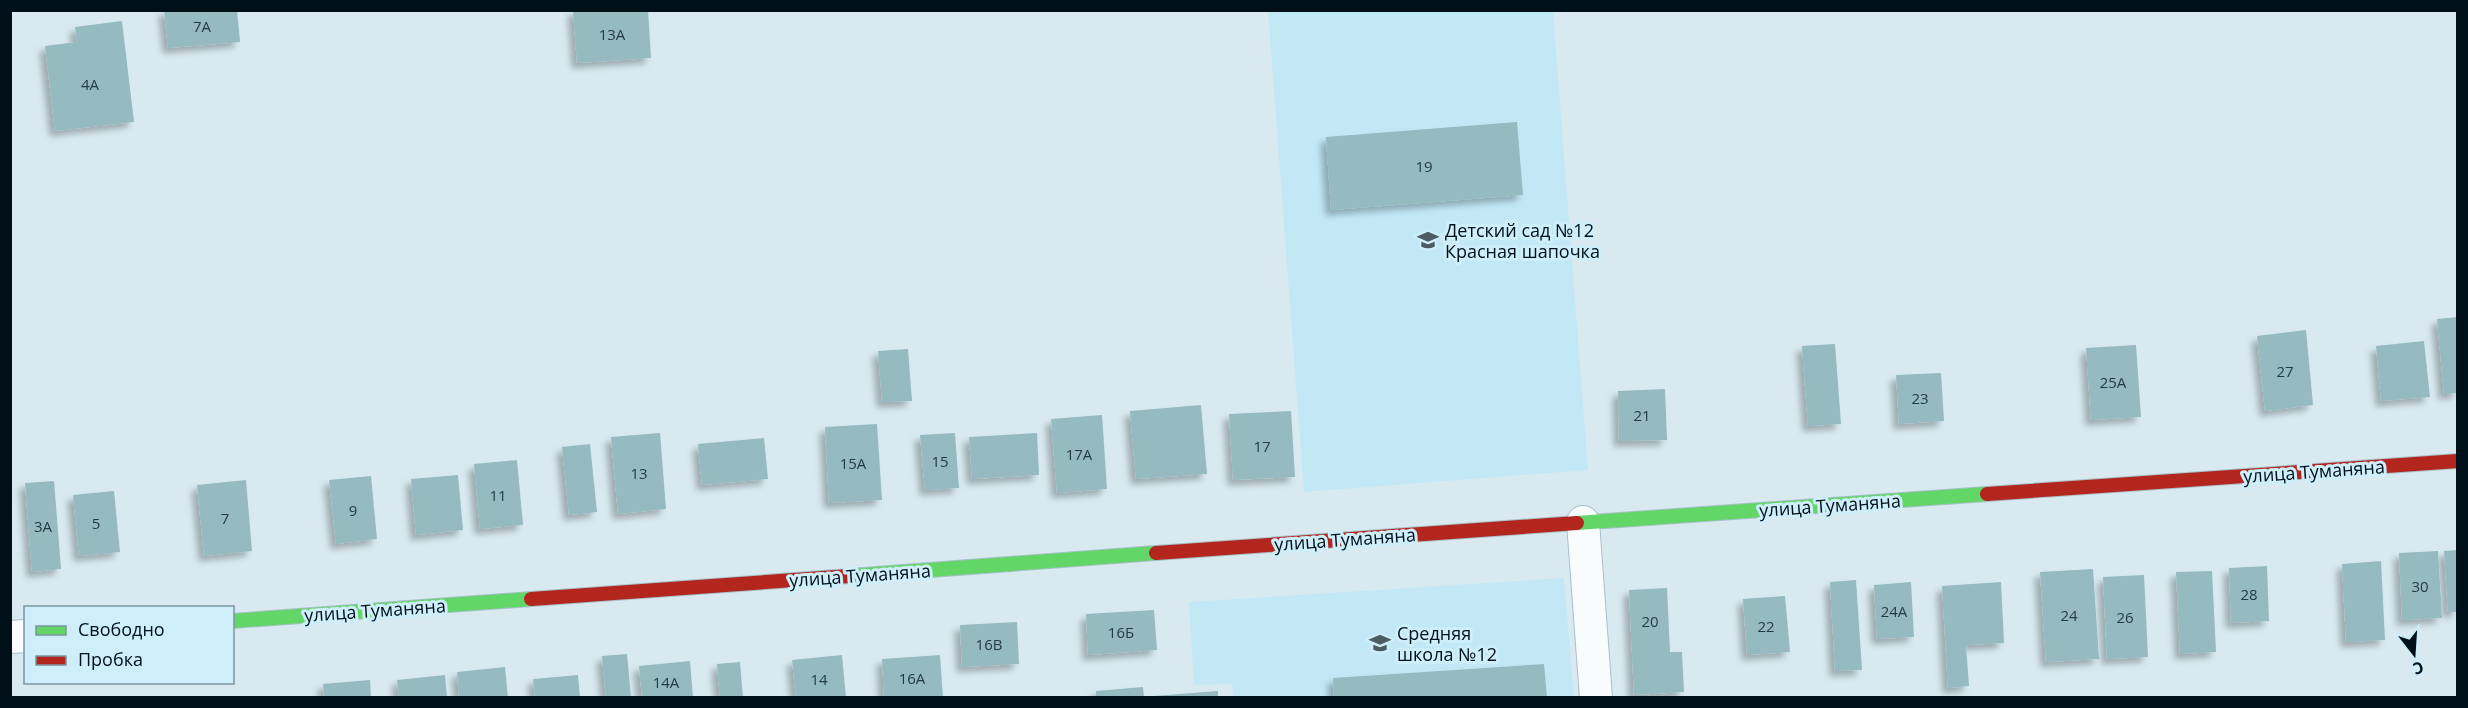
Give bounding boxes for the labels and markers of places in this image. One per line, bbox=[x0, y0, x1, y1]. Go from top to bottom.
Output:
place label: Детский сад №12 Красная шапочка bbox=[1445, 218, 1600, 263]
school or university icon: Детский сад №12 Красная шапочка bbox=[1416, 228, 1440, 252]
place label: Средняя школа №12 bbox=[1397, 621, 1497, 666]
school or university icon: Средняя школа №12 bbox=[1368, 631, 1392, 655]

